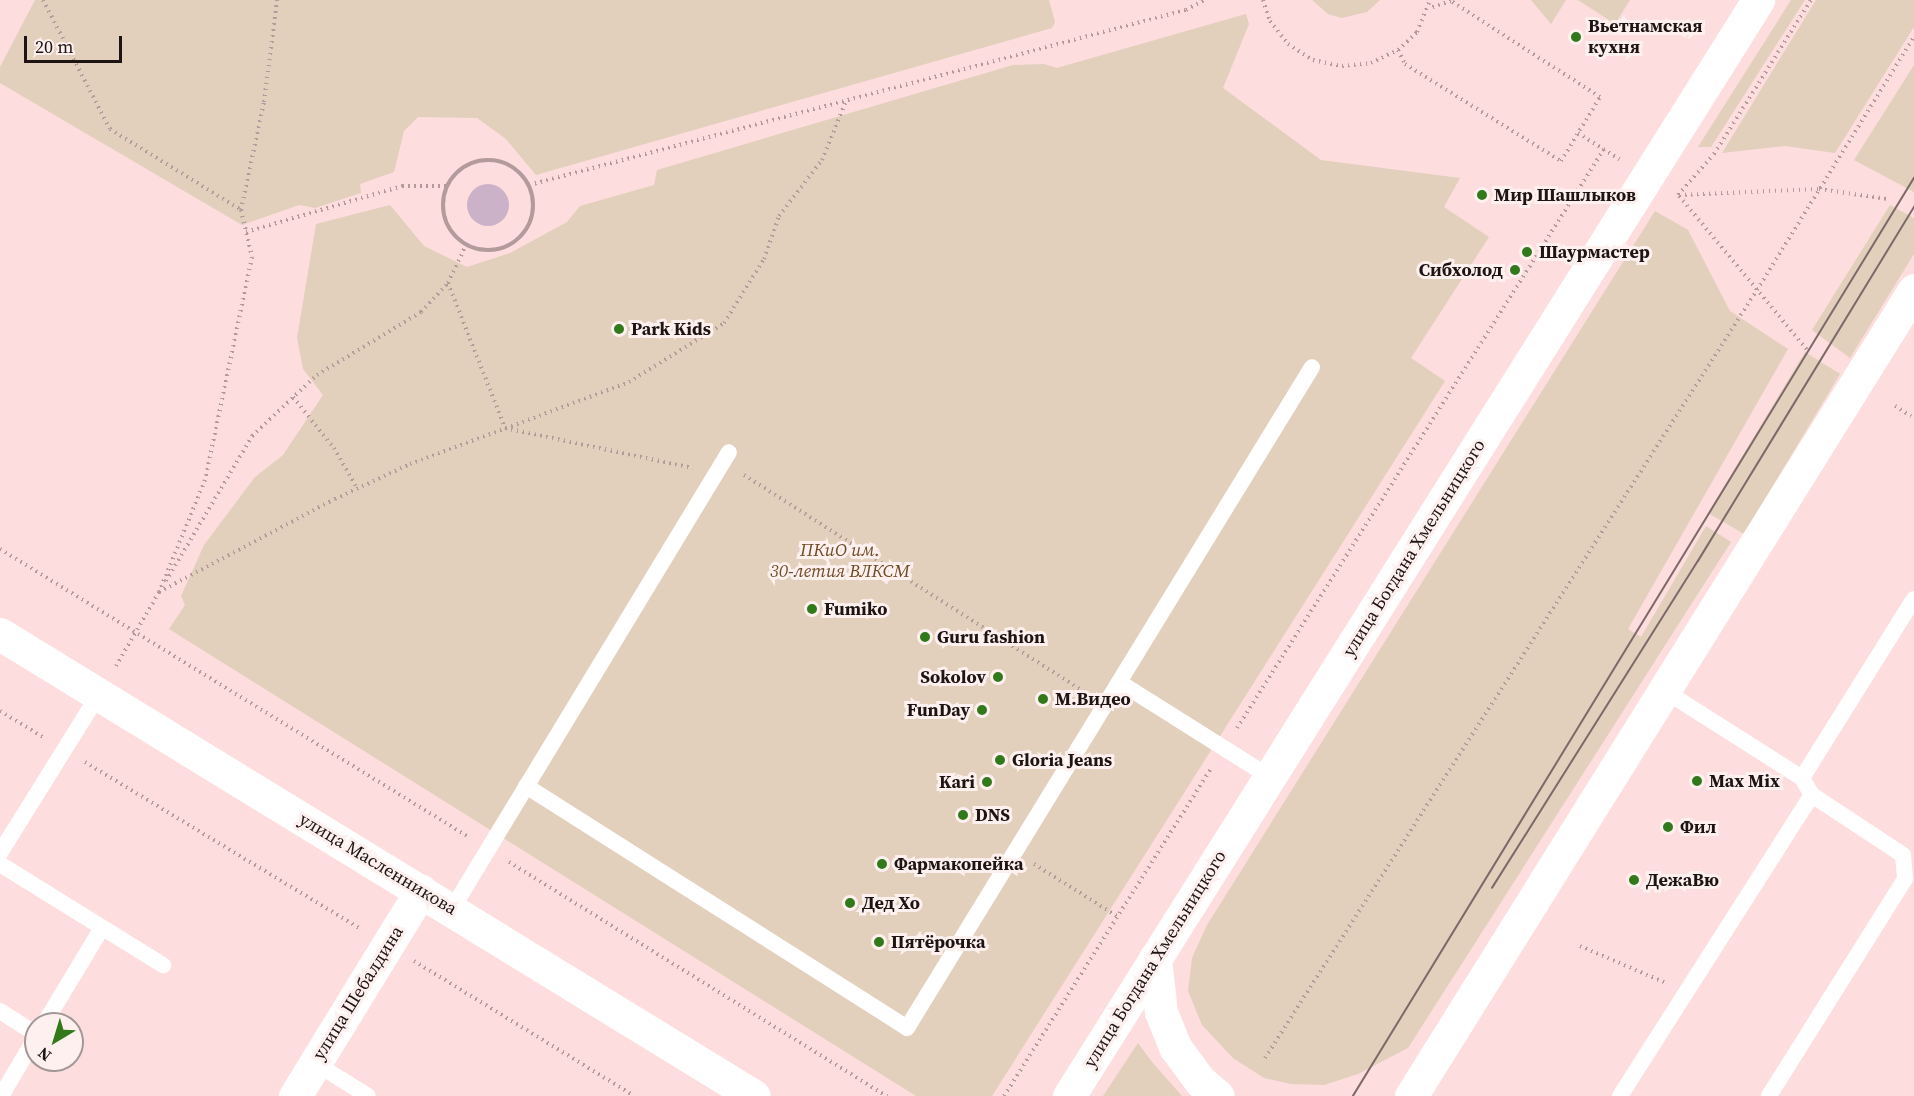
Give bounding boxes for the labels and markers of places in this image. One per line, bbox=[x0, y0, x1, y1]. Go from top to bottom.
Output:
place label: Вьетнамская кухня bbox=[1588, 16, 1703, 58]
marker: Вьетнамская кухня bbox=[1569, 30, 1583, 44]
place label: Мир Шашлыков bbox=[1494, 184, 1636, 206]
marker: Мир Шашлыков bbox=[1475, 188, 1489, 202]
place label: Шаурмастер bbox=[1539, 241, 1650, 263]
marker: Шаурмастер bbox=[1520, 245, 1534, 259]
place label: Сибхолод bbox=[1419, 259, 1503, 281]
marker: Сибхолод bbox=[1508, 263, 1522, 277]
place label: Park Kids bbox=[631, 318, 711, 340]
marker: Park Kids bbox=[612, 322, 626, 336]
place label: Fumiko bbox=[824, 598, 887, 620]
marker: Fumiko bbox=[805, 602, 819, 616]
place label: Guru fashion bbox=[937, 626, 1045, 648]
marker: Guru fashion bbox=[918, 630, 932, 644]
place label: Sokolov bbox=[920, 666, 986, 688]
marker: Sokolov bbox=[991, 670, 1005, 684]
place label: М.Видео bbox=[1055, 688, 1131, 710]
marker: М.Видео bbox=[1036, 692, 1050, 706]
place label: FunDay bbox=[907, 699, 970, 721]
marker: FunDay bbox=[975, 703, 989, 717]
place label: Gloria Jeans bbox=[1012, 749, 1112, 771]
marker: Gloria Jeans bbox=[993, 753, 1007, 767]
place label: Max Mix bbox=[1709, 770, 1780, 792]
place label: Kari bbox=[939, 771, 975, 793]
marker: Max Mix bbox=[1690, 774, 1704, 788]
marker: Kari bbox=[980, 775, 994, 789]
place label: DNS bbox=[975, 804, 1010, 826]
marker: DNS bbox=[956, 808, 970, 822]
place label: Фил bbox=[1680, 816, 1716, 838]
marker: Фил bbox=[1661, 820, 1675, 834]
place label: Фармакопейка bbox=[894, 853, 1024, 875]
marker: Фармакопейка bbox=[875, 857, 889, 871]
place label: ДежаВю bbox=[1646, 869, 1719, 891]
marker: ДежаВю bbox=[1627, 873, 1641, 887]
place label: Дед Хо bbox=[862, 892, 920, 914]
marker: Дед Хо bbox=[843, 896, 857, 910]
place label: Пятёрочка bbox=[891, 931, 986, 953]
marker: Пятёрочка bbox=[872, 935, 886, 949]

